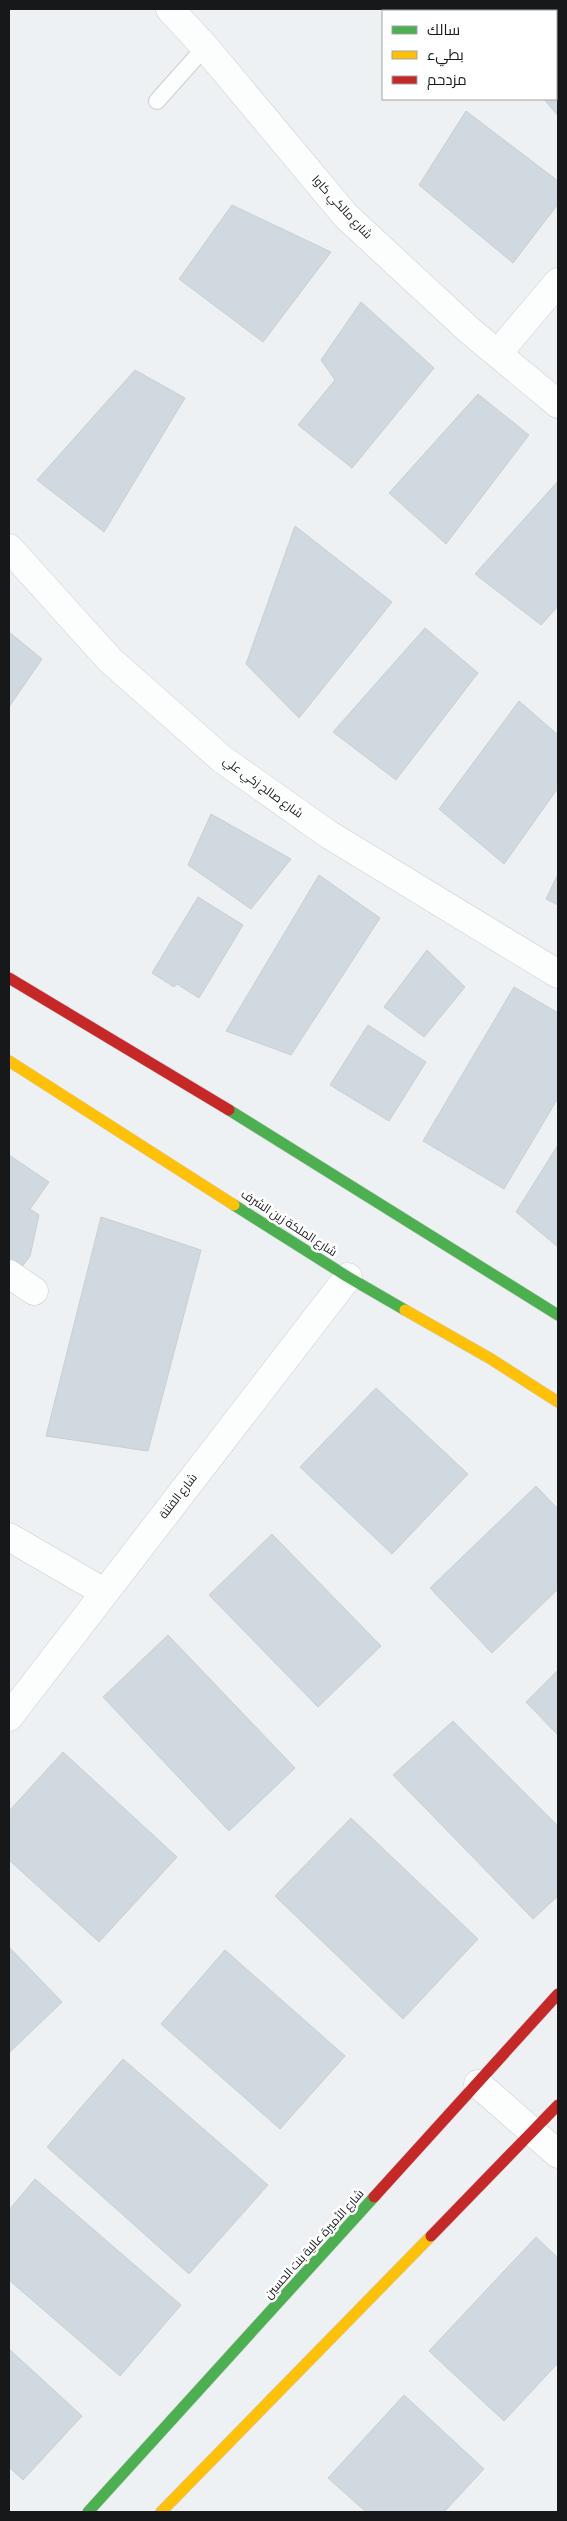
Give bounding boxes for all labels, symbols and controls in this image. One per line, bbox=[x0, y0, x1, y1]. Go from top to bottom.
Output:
legend bbox=[382, 10, 557, 100]
text: سالك bbox=[427, 22, 460, 38]
text: بطيء bbox=[427, 47, 464, 67]
text: مزدحم bbox=[427, 72, 467, 90]
street label: شارع مالكي كاوا bbox=[307, 172, 375, 244]
street label: شارع صالح زكي علي bbox=[219, 753, 306, 823]
street label: شارع الملكة زين الشرف bbox=[238, 1187, 340, 1260]
street label: شارع الفتنة bbox=[156, 1470, 201, 1522]
street label: شارع الأميرة عالية بنت الحسين bbox=[261, 2187, 367, 2302]

